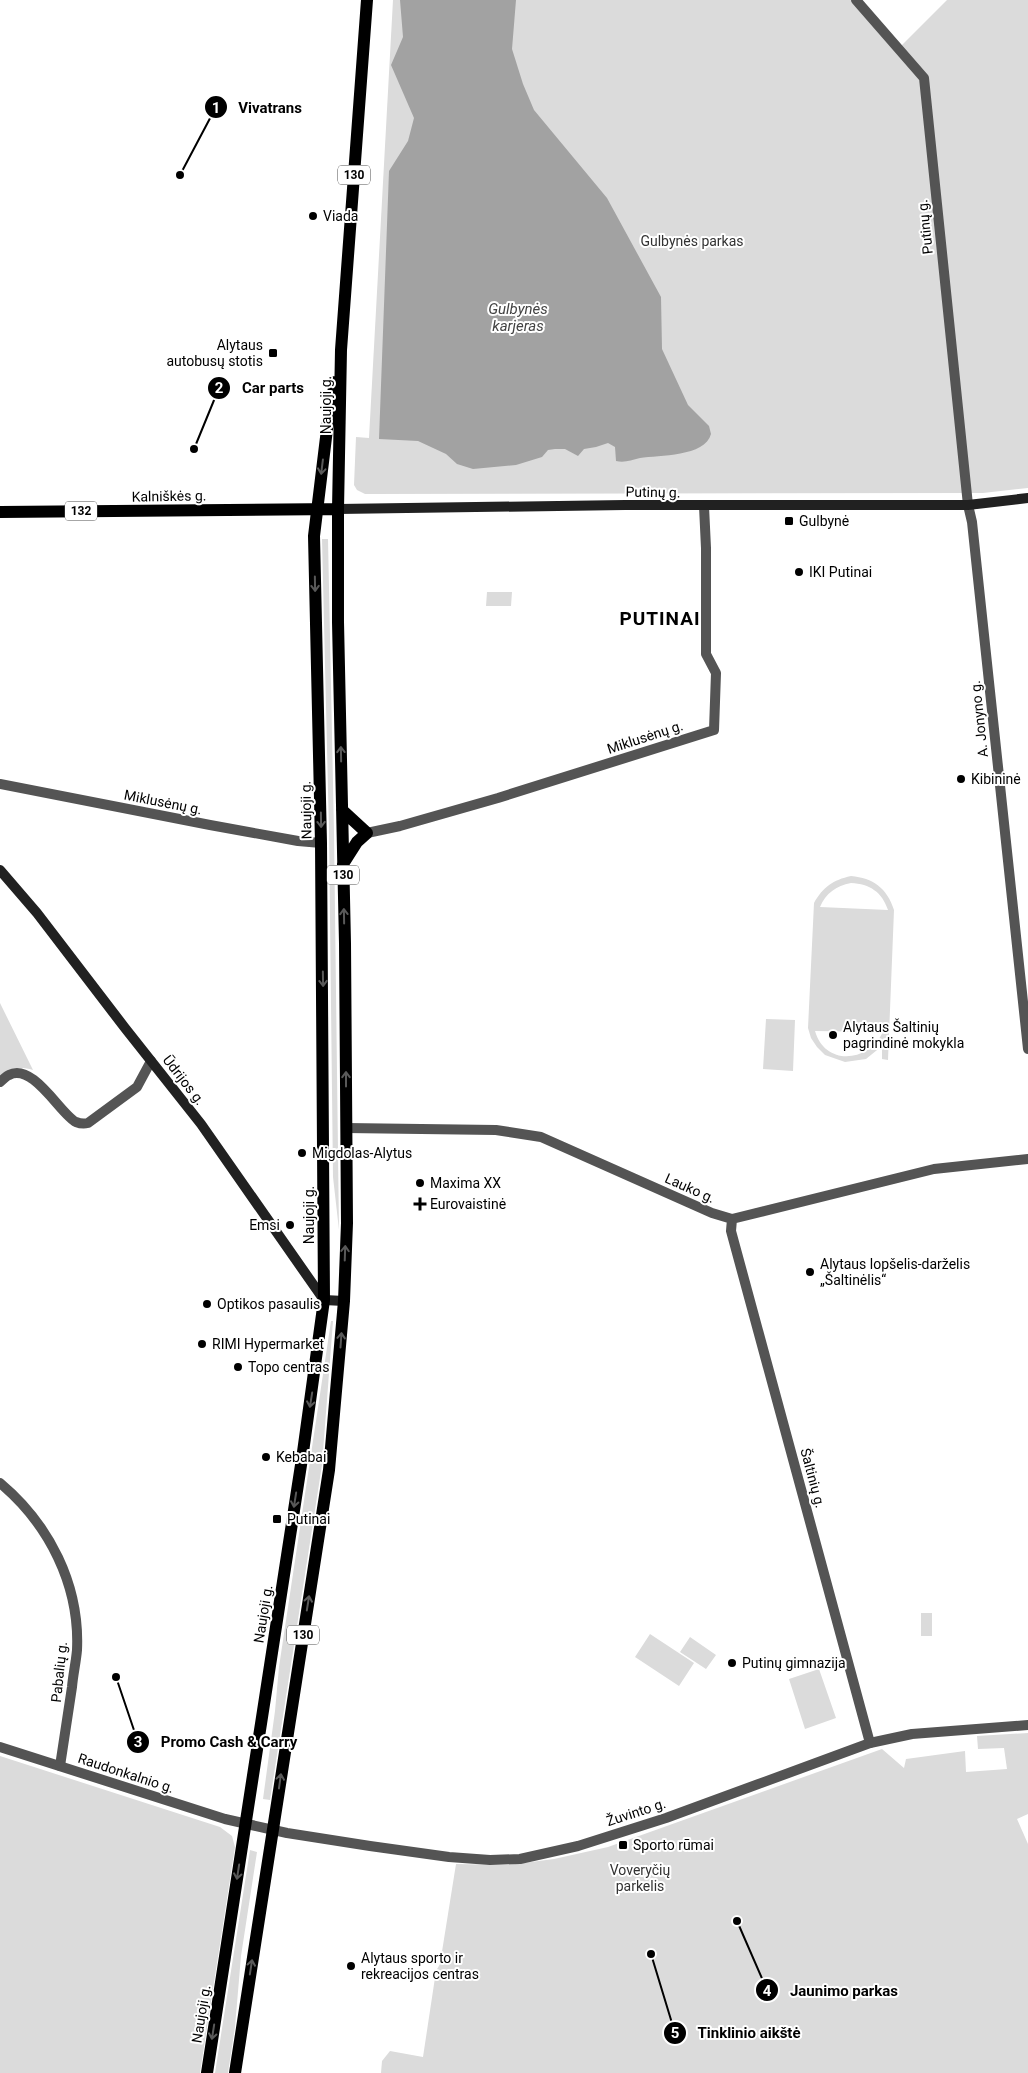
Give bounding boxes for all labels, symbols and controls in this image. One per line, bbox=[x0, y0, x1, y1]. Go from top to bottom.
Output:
callout: Vivatrans bbox=[203, 92, 312, 122]
text: 1 bbox=[212, 99, 220, 117]
text: Vivatrans bbox=[238, 99, 302, 117]
road number: 130 bbox=[338, 166, 370, 184]
street label: Putinų g. bbox=[914, 199, 936, 255]
place label: Viada bbox=[323, 208, 358, 224]
marker: Viada bbox=[307, 210, 319, 222]
park label: Gulbynės parkas bbox=[640, 233, 744, 249]
water label: Gulbynės karjeras bbox=[488, 300, 548, 335]
place label: Alytaus autobusų stotis bbox=[166, 337, 263, 369]
marker: Alytaus autobusų stotis bbox=[267, 347, 279, 359]
callout: Car parts bbox=[206, 373, 314, 403]
street label: Naujoji g. bbox=[318, 376, 334, 434]
text: 2 bbox=[215, 379, 224, 397]
text: Car parts bbox=[242, 379, 304, 397]
one-way arrow bbox=[317, 459, 327, 475]
street label: Putinų g. bbox=[625, 484, 681, 500]
street label: Kalniškės g. bbox=[131, 487, 207, 505]
road number: 132 bbox=[65, 502, 97, 520]
place label: Gulbynė bbox=[799, 513, 849, 529]
marker: Gulbynė bbox=[783, 515, 795, 527]
place label: IKI Putinai bbox=[809, 564, 872, 580]
marker: IKI Putinai bbox=[793, 566, 805, 578]
one-way arrow bbox=[310, 576, 320, 592]
district label: PUTINAI bbox=[620, 607, 701, 630]
street label: A. Jonyno g. bbox=[967, 680, 991, 758]
street label: Miklusėnų g. bbox=[605, 717, 685, 757]
one-way arrow bbox=[336, 746, 346, 762]
place label: Kibininė bbox=[971, 771, 1021, 787]
marker: Kibininė bbox=[955, 773, 967, 785]
street label: Naujoji g. bbox=[297, 781, 315, 839]
street label: Miklusėnų g. bbox=[123, 787, 203, 817]
one-way arrow bbox=[316, 811, 326, 827]
road number: 130 bbox=[327, 866, 359, 884]
one-way arrow bbox=[340, 909, 349, 925]
one-way arrow bbox=[318, 971, 327, 987]
place label: Alytaus Šaltinių pagrindinė mokykla bbox=[843, 1018, 964, 1051]
marker: Alytaus Šaltinių pagrindinė mokykla bbox=[827, 1029, 839, 1041]
street label: Ūdrijos g. bbox=[160, 1052, 208, 1108]
one-way arrow bbox=[341, 1071, 351, 1088]
place label: Migdolas-Alytus bbox=[312, 1145, 412, 1161]
marker: Migdolas-Alytus bbox=[296, 1147, 308, 1159]
street label: Lauko g. bbox=[663, 1170, 717, 1206]
place label: Maxima XX bbox=[430, 1175, 501, 1191]
marker: Maxima XX bbox=[414, 1177, 426, 1189]
street label: Naujoji g. bbox=[301, 1186, 317, 1244]
place label: Eurovaistinė bbox=[430, 1196, 506, 1212]
marker: Eurovaistinė bbox=[414, 1198, 426, 1210]
place label: Emsi bbox=[249, 1217, 280, 1233]
marker: Emsi bbox=[284, 1219, 296, 1231]
one-way arrow bbox=[341, 1245, 350, 1261]
place label: Alytaus lopšelis-darželis „Šaltinėlis“ bbox=[820, 1256, 970, 1288]
marker: Alytaus lopšelis-darželis „Šaltinėlis“ bbox=[804, 1266, 816, 1278]
place label: Optikos pasaulis bbox=[217, 1296, 320, 1312]
marker: Optikos pasaulis bbox=[201, 1298, 213, 1310]
one-way arrow bbox=[336, 1333, 345, 1349]
place label: RIMI Hypermarket bbox=[212, 1336, 325, 1352]
marker: RIMI Hypermarket bbox=[196, 1338, 208, 1350]
place label: Topo centras bbox=[248, 1359, 329, 1375]
marker: Topo centras bbox=[232, 1361, 244, 1373]
one-way arrow bbox=[305, 1392, 315, 1408]
street label: Šaltinių g. bbox=[797, 1446, 830, 1510]
place label: Kebabai bbox=[276, 1449, 326, 1465]
marker: Kebabai bbox=[260, 1451, 272, 1463]
one-way arrow bbox=[290, 1491, 300, 1507]
place label: Putinai bbox=[287, 1511, 330, 1527]
marker: Putinai bbox=[271, 1513, 283, 1525]
street label: Naujoji g. bbox=[251, 1584, 275, 1644]
one-way arrow bbox=[303, 1596, 313, 1612]
road number: 130 bbox=[287, 1626, 319, 1644]
street label: Pabalių g. bbox=[48, 1641, 70, 1703]
place label: Putinų gimnazija bbox=[742, 1655, 846, 1671]
marker: Putinų gimnazija bbox=[726, 1657, 738, 1669]
callout: Promo Cash & Carry bbox=[125, 1727, 307, 1757]
text: 3 bbox=[134, 1733, 142, 1751]
text: Promo Cash & Carry bbox=[161, 1733, 298, 1751]
street label: Raudonkalnio g. bbox=[76, 1750, 176, 1796]
one-way arrow bbox=[275, 1774, 285, 1790]
street label: Žuvinto g. bbox=[604, 1794, 668, 1829]
place label: Sporto rūmai bbox=[633, 1837, 714, 1853]
marker: Sporto rūmai bbox=[617, 1839, 629, 1851]
park label: Voveryčių parkelis bbox=[610, 1862, 670, 1894]
one-way arrow bbox=[232, 1863, 242, 1879]
place label: Alytaus sporto ir rekreacijos centras bbox=[361, 1950, 479, 1982]
one-way arrow bbox=[247, 1959, 257, 1975]
marker: Alytaus sporto ir rekreacijos centras bbox=[345, 1960, 357, 1972]
callout: Jaunimo parkas bbox=[754, 1975, 908, 2005]
text: 4 bbox=[763, 1982, 772, 2000]
text: Jaunimo parkas bbox=[790, 1982, 898, 2000]
street label: Naujoji g. bbox=[189, 1984, 213, 2044]
callout: Tinklinio aikštė bbox=[663, 2018, 811, 2048]
one-way arrow bbox=[208, 2024, 218, 2040]
text: 5 bbox=[671, 2024, 679, 2042]
text: Tinklinio aikštė bbox=[697, 2024, 801, 2042]

